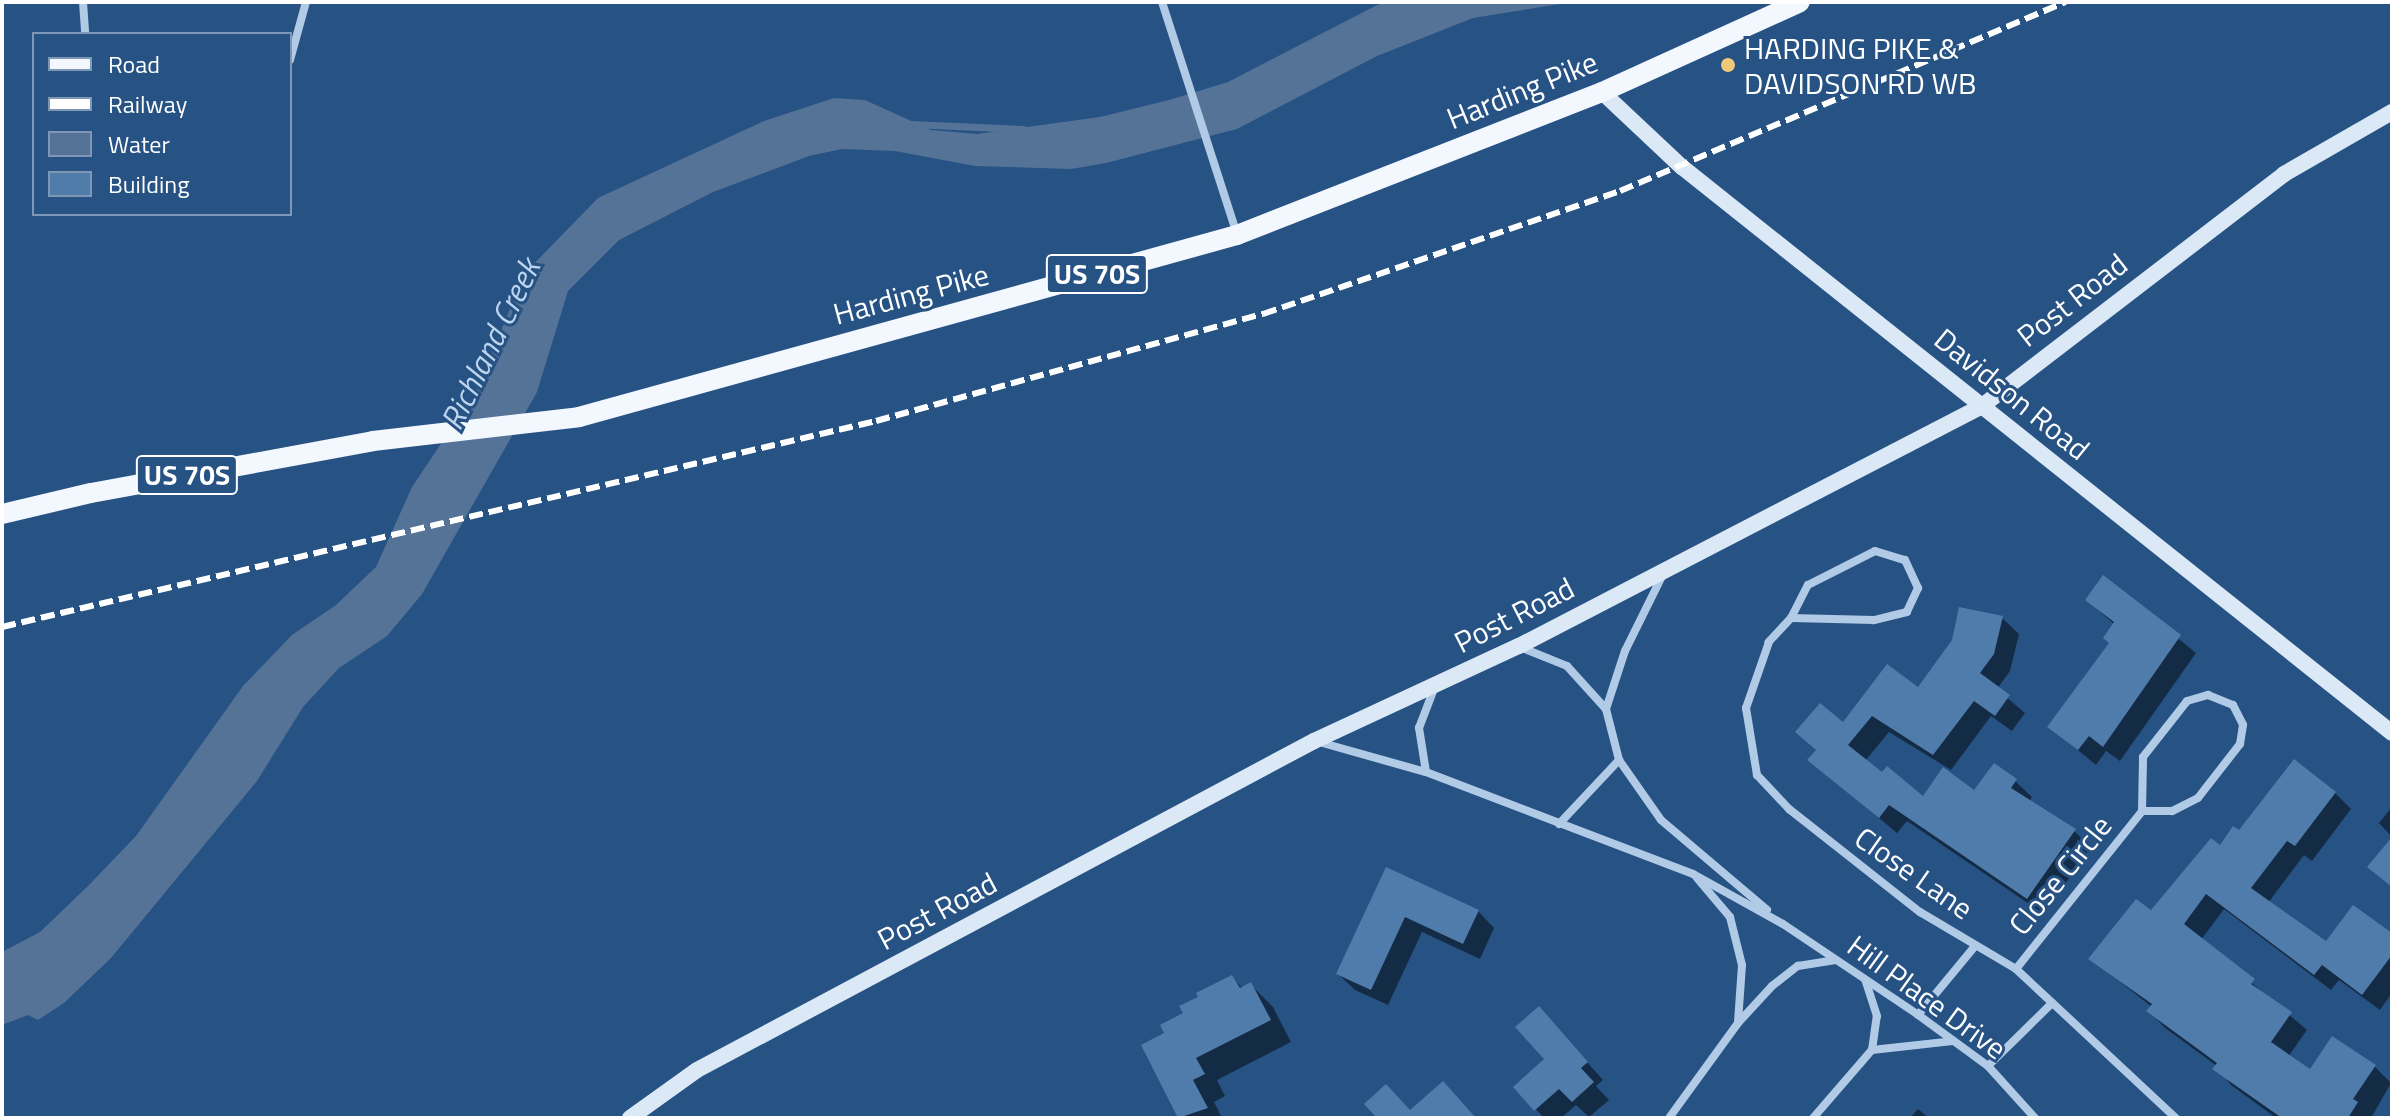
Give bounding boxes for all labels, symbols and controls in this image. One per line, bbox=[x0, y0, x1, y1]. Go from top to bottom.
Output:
place label: HARDING PIKE & DAVIDSON RD WB bbox=[1744, 30, 1977, 100]
legend bbox=[32, 32, 292, 216]
street label: Harding Pike bbox=[1441, 43, 1603, 137]
text: Road bbox=[108, 46, 160, 82]
marker: HARDING PIKE & DAVIDSON RD WB bbox=[1719, 56, 1737, 74]
text: Railway bbox=[108, 86, 187, 122]
text: Water bbox=[108, 126, 170, 162]
text: Building bbox=[108, 166, 190, 202]
street label: Post Road bbox=[2010, 246, 2134, 354]
road number: US 70S bbox=[1045, 250, 1149, 298]
water label: Richland Creek bbox=[432, 252, 548, 436]
street label: Harding Pike bbox=[829, 256, 993, 332]
street label: Davidson Road bbox=[1927, 321, 2097, 467]
road number: US 70S bbox=[135, 451, 239, 499]
street label: Post Road bbox=[1448, 570, 1580, 660]
street label: Close Circle bbox=[2001, 808, 2119, 942]
street label: Close Lane bbox=[1848, 819, 1980, 927]
street label: Post Road bbox=[871, 865, 1003, 957]
street label: Hill Place Drive bbox=[1841, 927, 2013, 1067]

